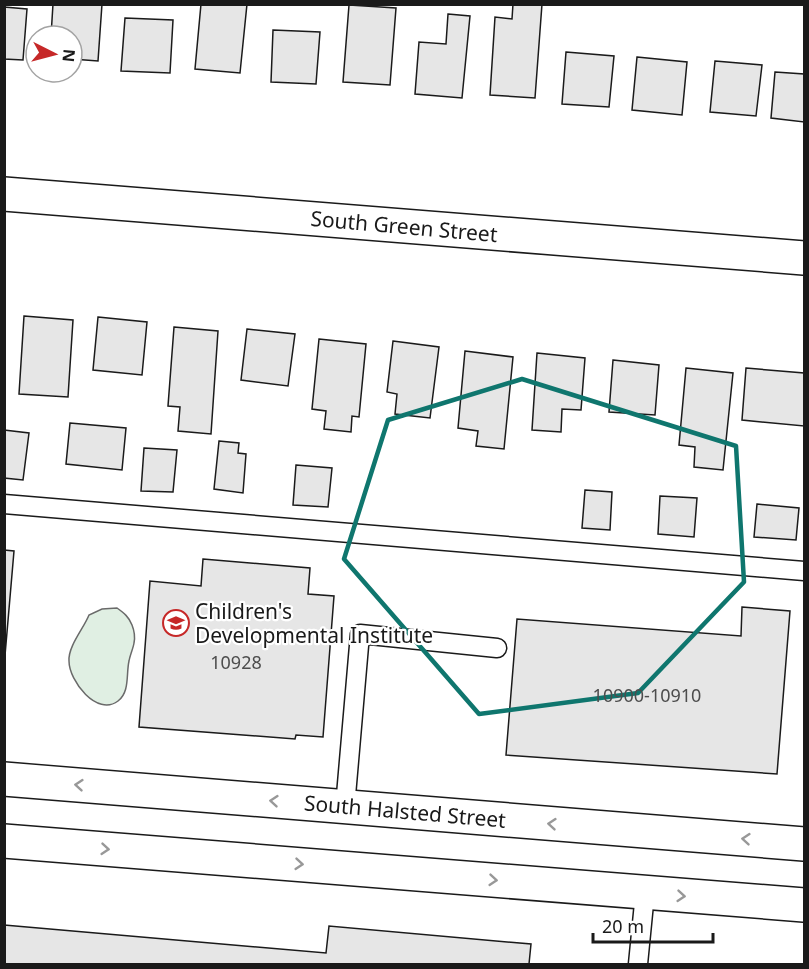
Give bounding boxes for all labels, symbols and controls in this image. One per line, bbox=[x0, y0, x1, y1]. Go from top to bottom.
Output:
north arrow bbox=[24, 24, 84, 84]
text: N bbox=[57, 48, 81, 63]
street label: South Green Street bbox=[309, 204, 499, 248]
place label: Children's Developmental Institute bbox=[195, 597, 433, 649]
school or university icon: Children's Developmental Institute bbox=[161, 608, 191, 638]
house number: 10928 bbox=[210, 650, 262, 674]
house number: 10900-10910 bbox=[593, 683, 701, 707]
one-way arrow bbox=[75, 779, 84, 792]
street label: South Halsted Street bbox=[303, 788, 507, 834]
one-way arrow bbox=[269, 795, 278, 808]
one-way arrow bbox=[547, 817, 556, 830]
one-way arrow bbox=[742, 833, 751, 846]
one-way arrow bbox=[100, 842, 109, 855]
one-way arrow bbox=[295, 858, 304, 871]
one-way arrow bbox=[489, 873, 498, 886]
one-way arrow bbox=[676, 889, 685, 902]
scale bar bbox=[593, 906, 713, 944]
text: 20 m bbox=[602, 914, 644, 938]

